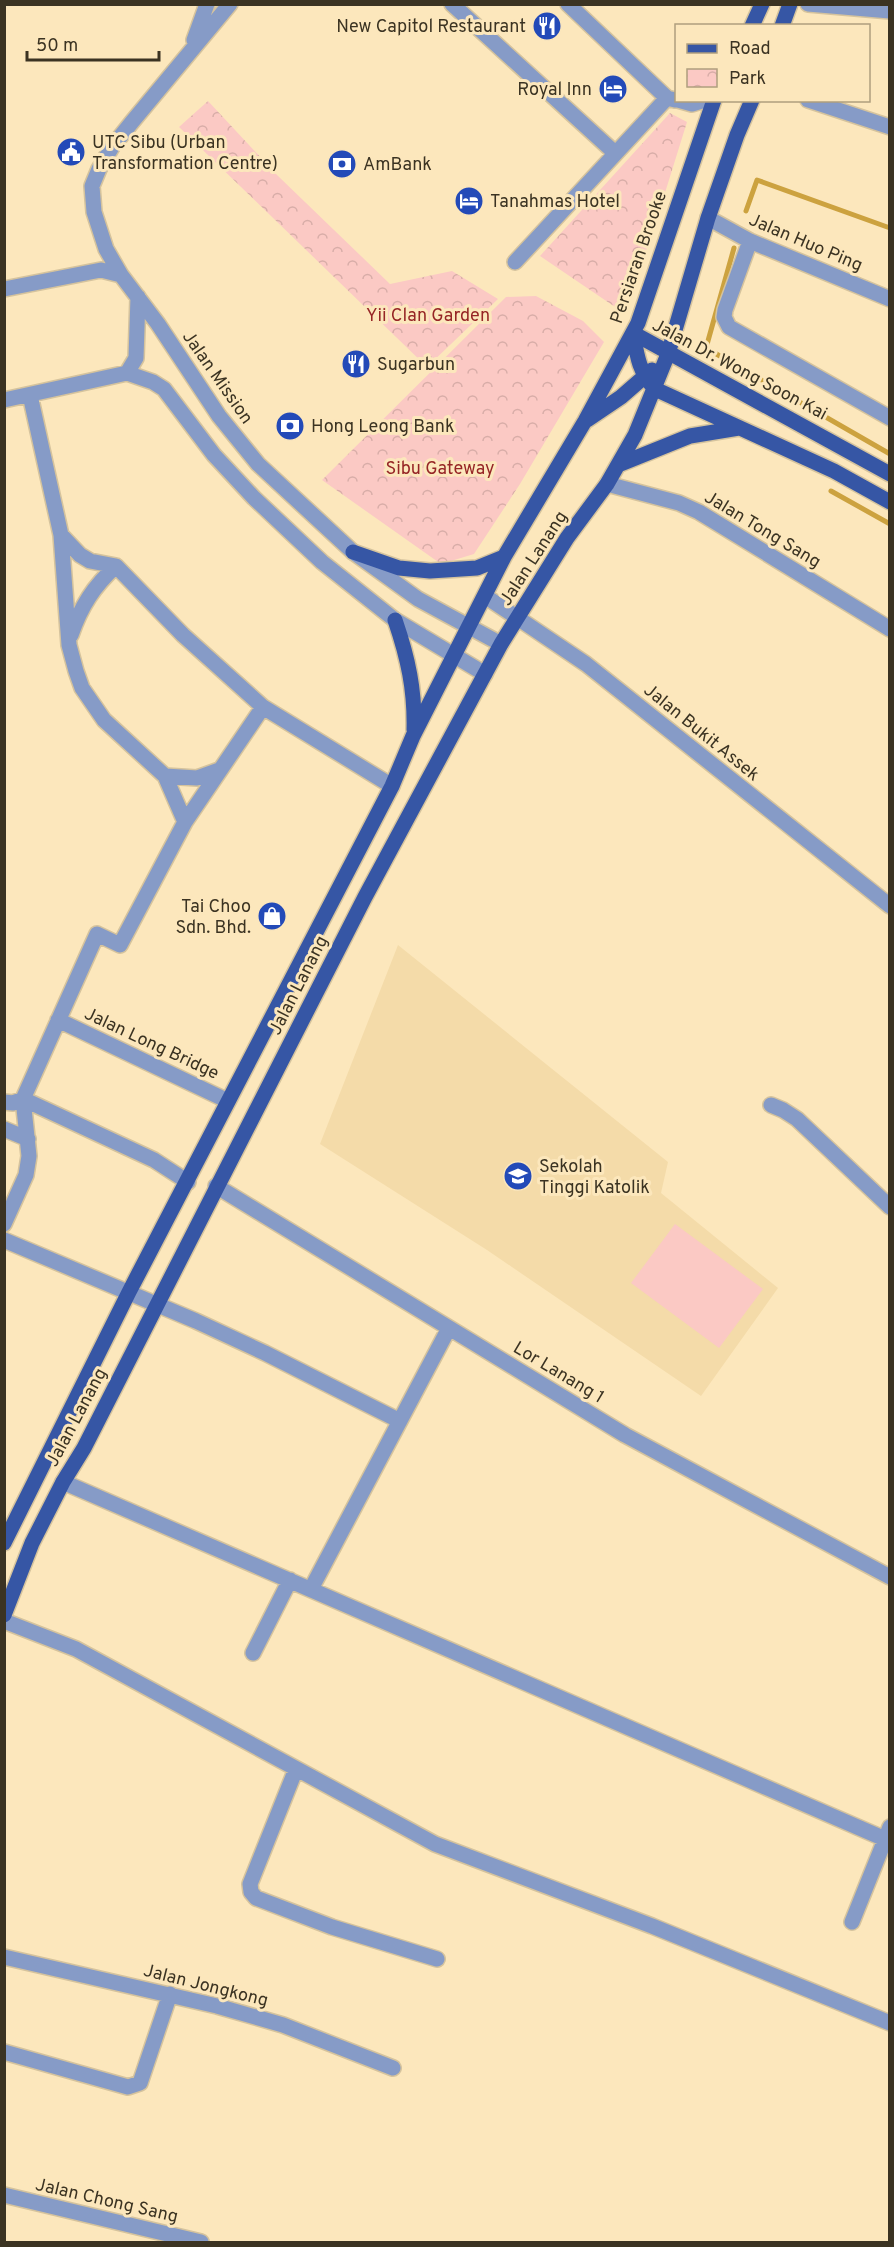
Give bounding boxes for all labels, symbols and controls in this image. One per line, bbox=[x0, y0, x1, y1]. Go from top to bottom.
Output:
restaurant icon: New Capitol Restaurant bbox=[531, 10, 563, 42]
place label: New Capitol Restaurant bbox=[336, 16, 526, 39]
scale bar bbox=[27, 24, 159, 62]
legend bbox=[675, 24, 870, 102]
text: 50 m bbox=[36, 35, 78, 58]
text: Road bbox=[729, 38, 771, 61]
text: Park bbox=[729, 68, 766, 91]
hotel icon: Royal Inn bbox=[597, 73, 629, 105]
place label: Royal Inn bbox=[517, 79, 592, 102]
place label: UTC Sibu (Urban Transformation Centre) bbox=[92, 132, 278, 176]
public building icon: UTC Sibu (Urban Transformation Centre) bbox=[55, 136, 87, 168]
bank icon: AmBank bbox=[326, 148, 358, 180]
place label: AmBank bbox=[363, 154, 432, 177]
hotel icon: Tanahmas Hotel bbox=[453, 185, 485, 217]
street label: Persiaran Brooke bbox=[606, 188, 673, 327]
place label: Tanahmas Hotel bbox=[490, 191, 620, 214]
street label: Jalan Huo Ping bbox=[745, 209, 866, 278]
park label: Yii Clan Garden bbox=[366, 305, 490, 328]
street label: Jalan Dr. Wong Soon Kai bbox=[648, 314, 831, 426]
street label: Jalan Mission bbox=[176, 327, 257, 429]
restaurant icon: Sugarbun bbox=[340, 348, 372, 380]
place label: Sugarbun bbox=[377, 354, 455, 377]
bank icon: Hong Leong Bank bbox=[274, 410, 306, 442]
place label: Hong Leong Bank bbox=[311, 416, 455, 439]
park label: Sibu Gateway bbox=[385, 458, 495, 481]
street label: Jalan Tong Sang bbox=[700, 486, 825, 574]
street label: Jalan Lanang bbox=[495, 507, 573, 610]
street label: Jalan Bukit Assek bbox=[638, 679, 764, 787]
place label: Tai Choo Sdn. Bhd. bbox=[176, 896, 251, 940]
shop icon: Tai Choo Sdn. Bhd. bbox=[256, 900, 288, 932]
street label: Jalan Lanang bbox=[265, 932, 334, 1039]
street label: Jalan Long Bridge bbox=[80, 1003, 222, 1086]
place label: Sekolah Tinggi Katolik bbox=[539, 1156, 650, 1200]
school or university icon: Sekolah Tinggi Katolik bbox=[502, 1160, 534, 1192]
street label: Lor Lanang 1 bbox=[508, 1337, 608, 1410]
street label: Jalan Lanang bbox=[42, 1364, 113, 1471]
street label: Jalan Jongkong bbox=[141, 1960, 270, 2013]
street label: Jalan Chong Sang bbox=[33, 2174, 180, 2229]

